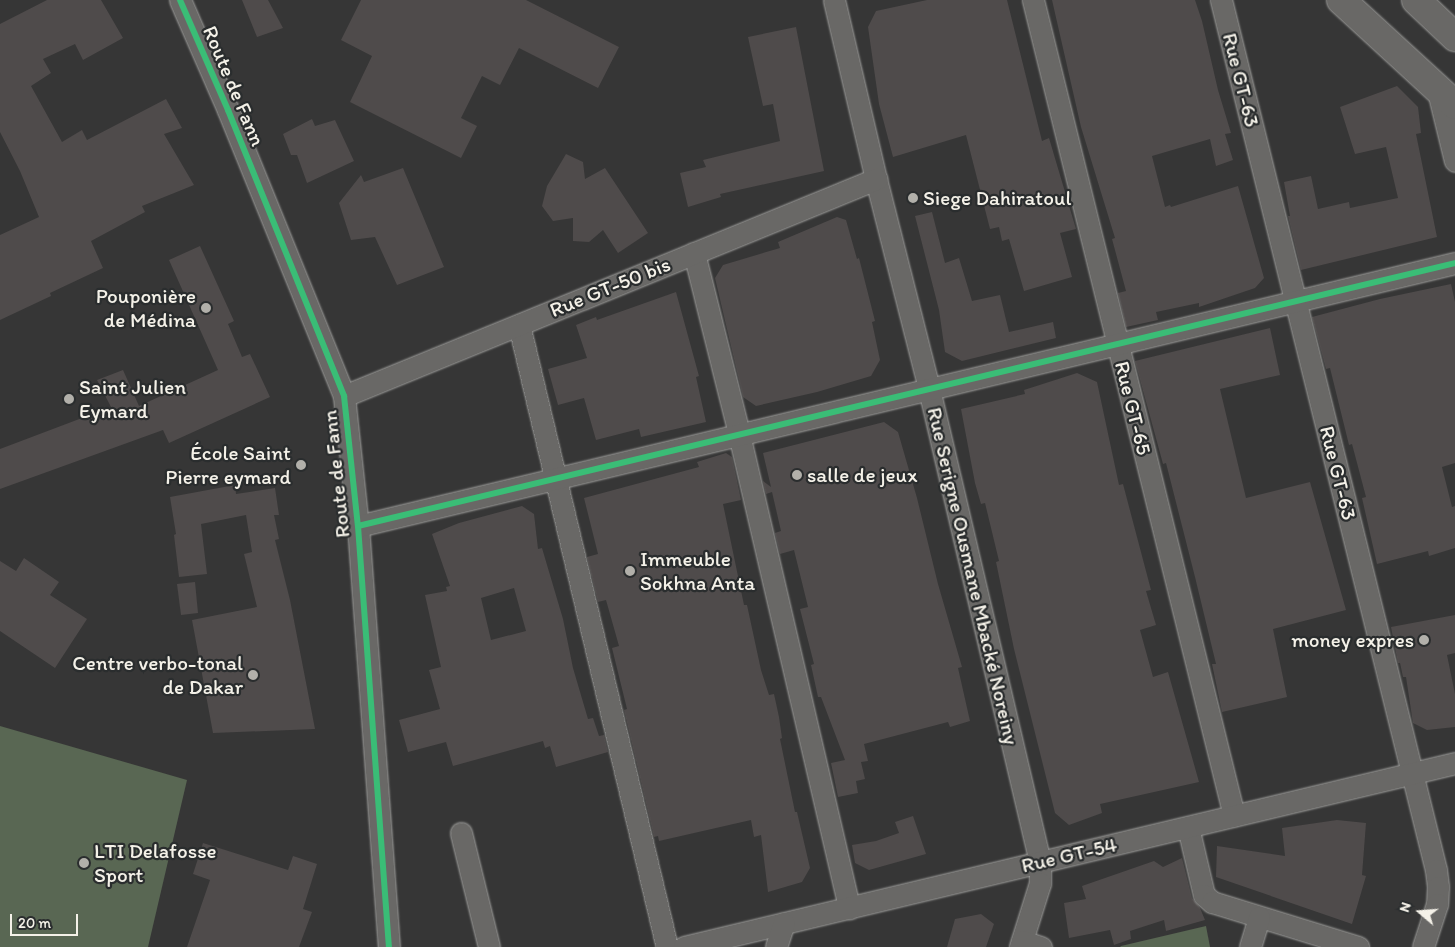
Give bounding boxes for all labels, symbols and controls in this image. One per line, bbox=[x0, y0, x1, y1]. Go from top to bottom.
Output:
street label: Route de Fann bbox=[197, 22, 271, 150]
street label: Rue GT-63 bbox=[1217, 30, 1265, 130]
place label: Siege Dahiratoul bbox=[923, 185, 1072, 211]
marker: Siege Dahiratoul bbox=[907, 192, 919, 204]
street label: Rue GT-50 bis bbox=[546, 251, 674, 323]
place label: Pouponière de Médina bbox=[96, 283, 196, 333]
marker: Pouponière de Médina bbox=[200, 302, 212, 314]
street label: Rue GT-65 bbox=[1109, 358, 1157, 458]
place label: Saint Julien Eymard bbox=[79, 374, 186, 424]
marker: Saint Julien Eymard bbox=[63, 393, 75, 405]
street label: Rue Serigne Ousmane Mbacké Noreiny bbox=[922, 405, 1024, 747]
street label: Route de Fann bbox=[317, 409, 355, 539]
street label: Rue GT-63 bbox=[1314, 423, 1362, 523]
place label: École Saint Pierre eymard bbox=[166, 440, 291, 490]
marker: École Saint Pierre eymard bbox=[295, 459, 307, 471]
place label: salle de jeux bbox=[807, 462, 917, 488]
marker: salle de jeux bbox=[791, 469, 803, 481]
place label: Immeuble Sokhna Anta bbox=[640, 546, 755, 596]
marker: Immeuble Sokhna Anta bbox=[624, 565, 636, 577]
place label: money expres bbox=[1291, 627, 1414, 653]
marker: money expres bbox=[1418, 634, 1430, 646]
place label: Centre verbo-tonal de Dakar bbox=[72, 650, 243, 700]
marker: Centre verbo-tonal de Dakar bbox=[247, 669, 259, 681]
street label: Rue GT-54 bbox=[1019, 832, 1119, 878]
place label: LTI Delafosse Sport bbox=[94, 838, 217, 888]
marker: LTI Delafosse Sport bbox=[78, 857, 90, 869]
north arrow bbox=[1395, 887, 1445, 937]
text: N bbox=[1396, 900, 1415, 914]
scale bar bbox=[12, 904, 80, 936]
text: 20 m bbox=[18, 914, 51, 932]

